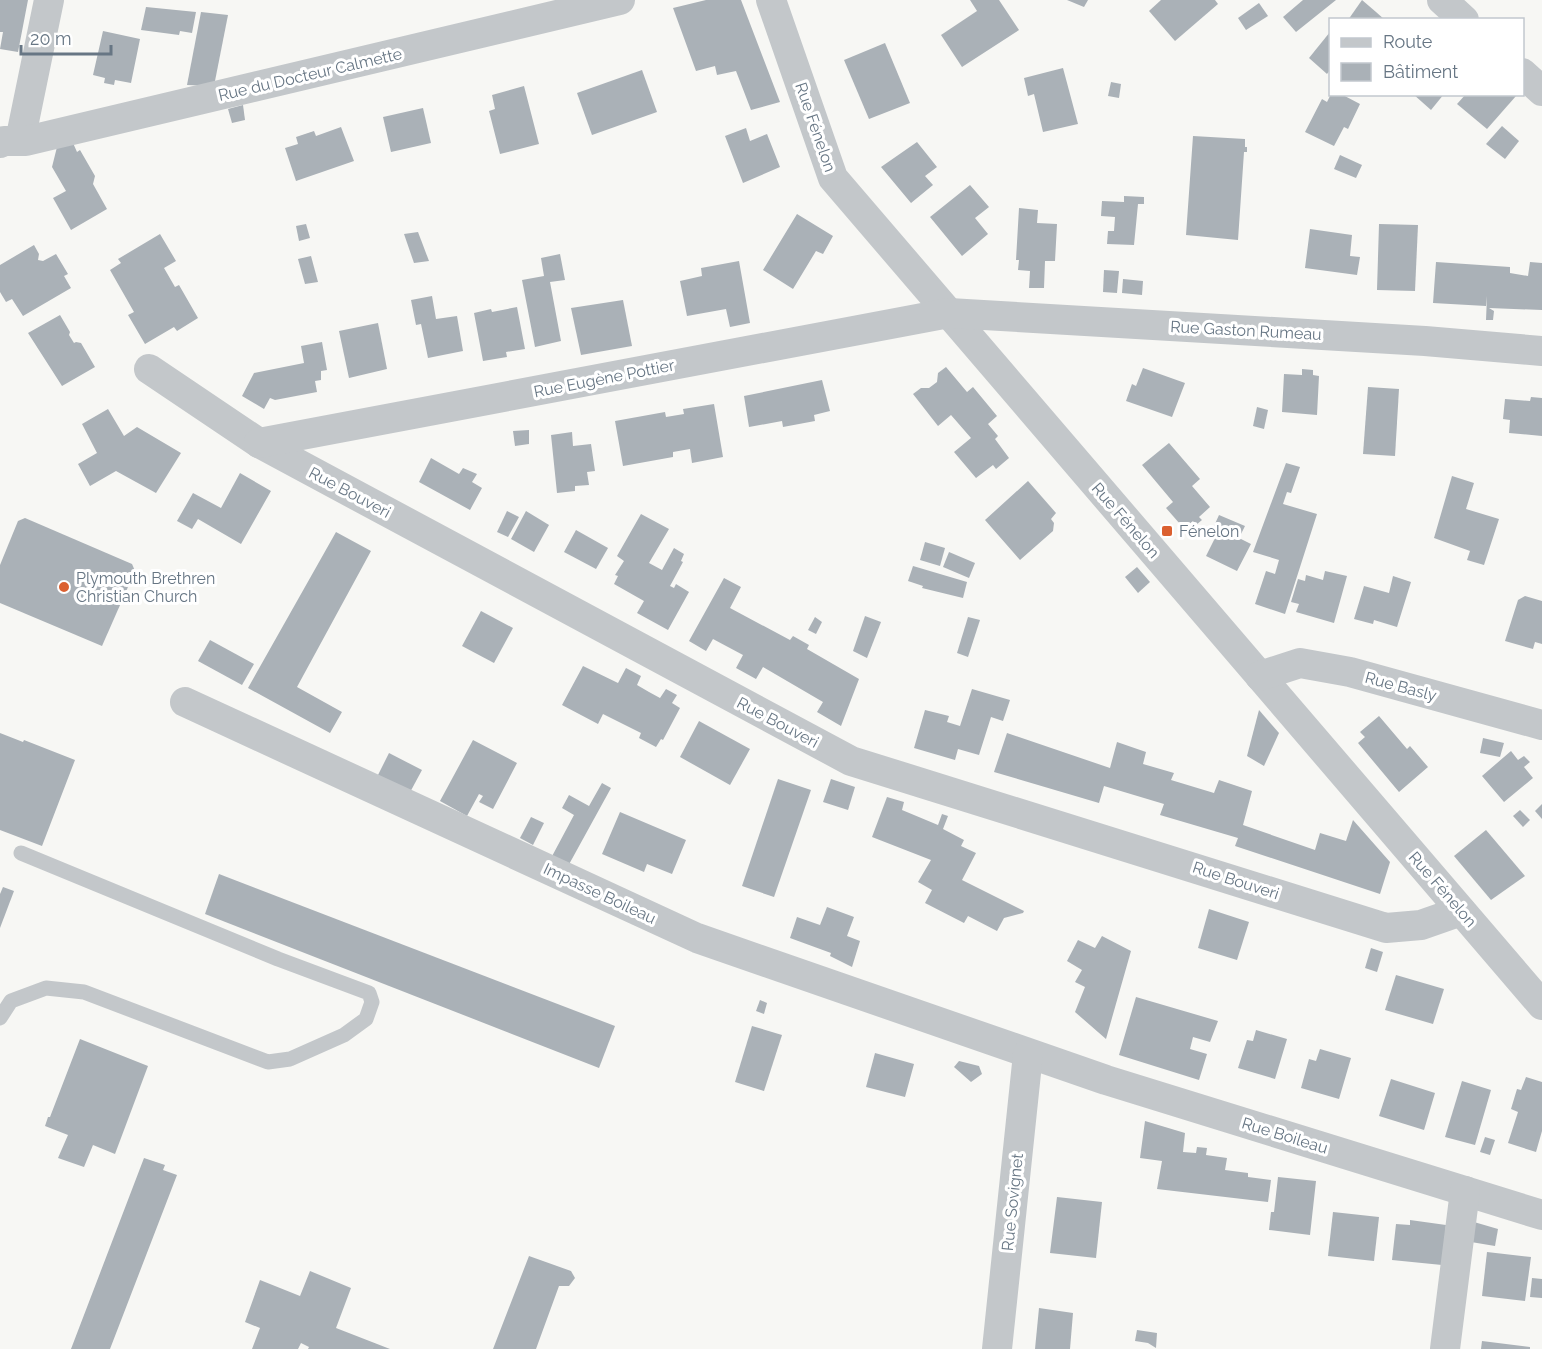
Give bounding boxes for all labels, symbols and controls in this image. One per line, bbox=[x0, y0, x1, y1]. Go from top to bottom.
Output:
scale bar bbox=[21, 18, 111, 56]
legend bbox=[1329, 18, 1524, 96]
text: 20 m bbox=[30, 28, 72, 49]
text: Route bbox=[1383, 31, 1433, 52]
street label: Rue du Docteur Calmette bbox=[216, 44, 404, 105]
text: Bâtiment bbox=[1383, 61, 1458, 82]
street label: Rue Fénelon bbox=[791, 80, 840, 174]
street label: Rue Gaston Rumeau bbox=[1170, 317, 1322, 344]
street label: Rue Eugène Pottier bbox=[532, 355, 676, 401]
street label: Rue Bouveri bbox=[306, 463, 394, 522]
street label: Rue Fénelon bbox=[1088, 479, 1163, 562]
place label: Fénelon bbox=[1179, 522, 1239, 541]
marker: Fénelon bbox=[1160, 524, 1174, 538]
place label: Plymouth Brethren Christian Church bbox=[76, 569, 215, 606]
marker: Plymouth Brethren Christian Church bbox=[57, 580, 71, 594]
street label: Rue Basly bbox=[1363, 668, 1439, 705]
street label: Rue Bouveri bbox=[734, 693, 822, 752]
street label: Rue Fénelon bbox=[1405, 848, 1480, 931]
street label: Rue Bouveri bbox=[1190, 858, 1281, 903]
street label: Impasse Boileau bbox=[541, 859, 659, 928]
street label: Rue Boileau bbox=[1240, 1113, 1330, 1158]
street label: Rue Sovignet bbox=[998, 1152, 1027, 1252]

